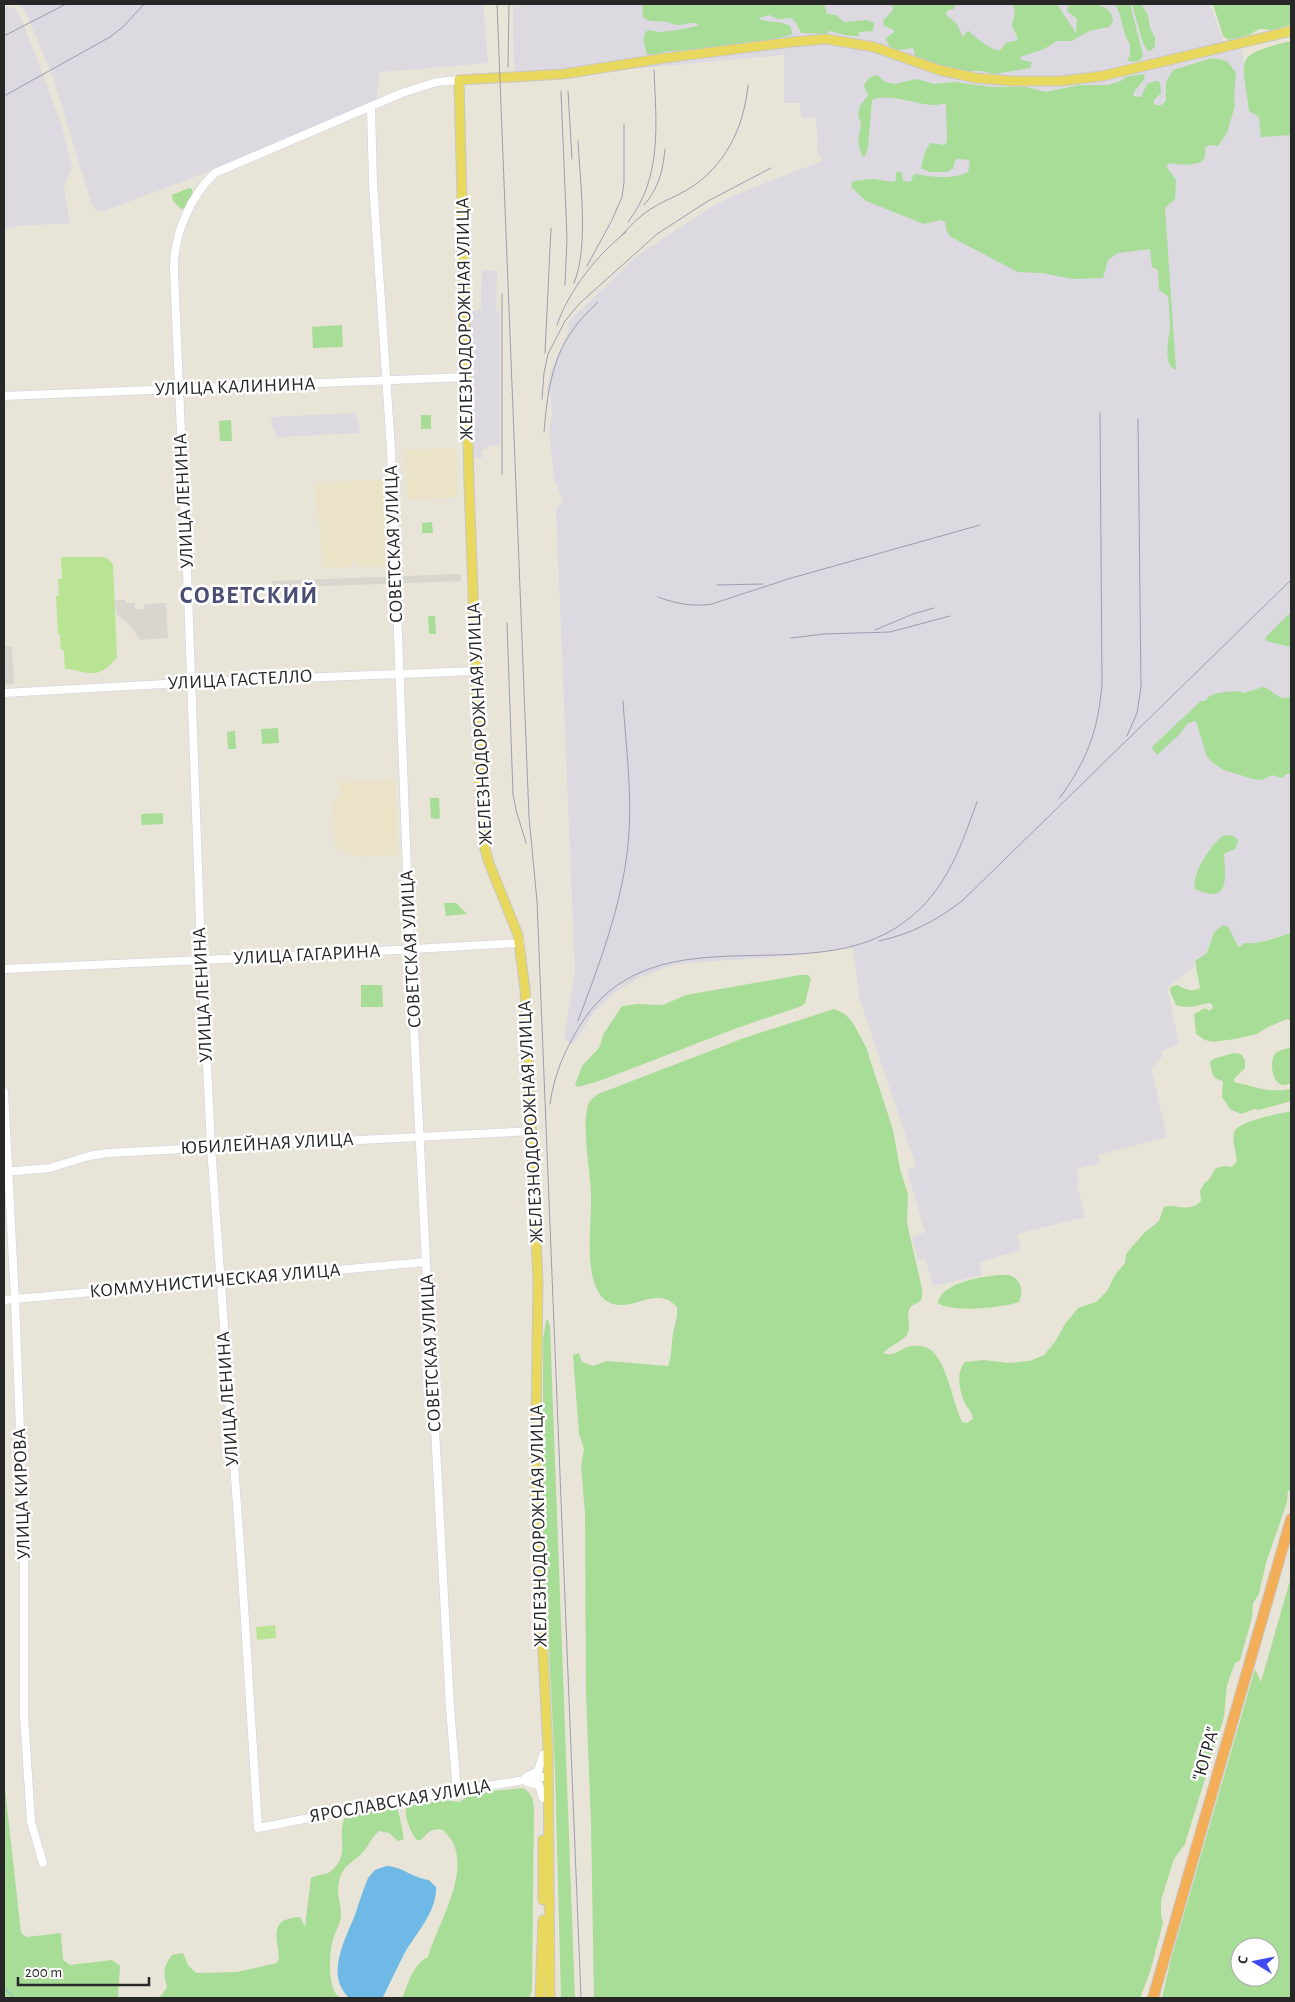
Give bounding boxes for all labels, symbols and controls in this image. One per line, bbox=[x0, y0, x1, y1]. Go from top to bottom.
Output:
street label: ЖЕЛЕЗНОДОРОЖНАЯ УЛИЦА bbox=[453, 197, 477, 441]
street label: УЛИЦА КАЛИНИНА bbox=[154, 375, 316, 399]
street label: УЛИЦА ЛЕНИНА bbox=[171, 433, 197, 569]
street label: СОВЕТСКАЯ УЛИЦА bbox=[382, 465, 406, 623]
district label: СОВЕТСКИЙ bbox=[180, 582, 318, 608]
street label: ЖЕЛЕЗНОДОРОЖНАЯ УЛИЦА bbox=[464, 602, 496, 846]
street label: УЛИЦА ГАСТЕЛЛО bbox=[167, 667, 313, 693]
street label: СОВЕТСКАЯ УЛИЦА bbox=[397, 870, 425, 1028]
street label: УЛИЦА ЛЕНИНА bbox=[190, 927, 216, 1063]
street label: УЛИЦА ГАГАРИНА bbox=[233, 942, 381, 968]
street label: ЖЕЛЕЗНОДОРОЖНАЯ УЛИЦА bbox=[515, 1000, 547, 1244]
street label: ЮБИЛЕЙНАЯ УЛИЦА bbox=[180, 1129, 354, 1158]
street label: КОММУНИСТИЧЕСКАЯ УЛИЦА bbox=[89, 1261, 341, 1301]
street label: СОВЕТСКАЯ УЛИЦА bbox=[417, 1274, 445, 1432]
street label: УЛИЦА ЛЕНИНА bbox=[214, 1331, 242, 1467]
street label: ЖЕЛЕЗНОДОРОЖНАЯ УЛИЦА bbox=[527, 1404, 551, 1648]
street label: УЛИЦА КИРОВА bbox=[10, 1428, 34, 1560]
street label: "ЮГРА" bbox=[1189, 1725, 1223, 1783]
street label: ЯРОСЛАВСКАЯ УЛИЦА bbox=[308, 1776, 492, 1826]
north arrow bbox=[1230, 1937, 1280, 1987]
scale bar bbox=[18, 1954, 149, 1986]
text: С bbox=[1236, 1955, 1251, 1965]
text: 200 m bbox=[25, 1965, 62, 1980]

